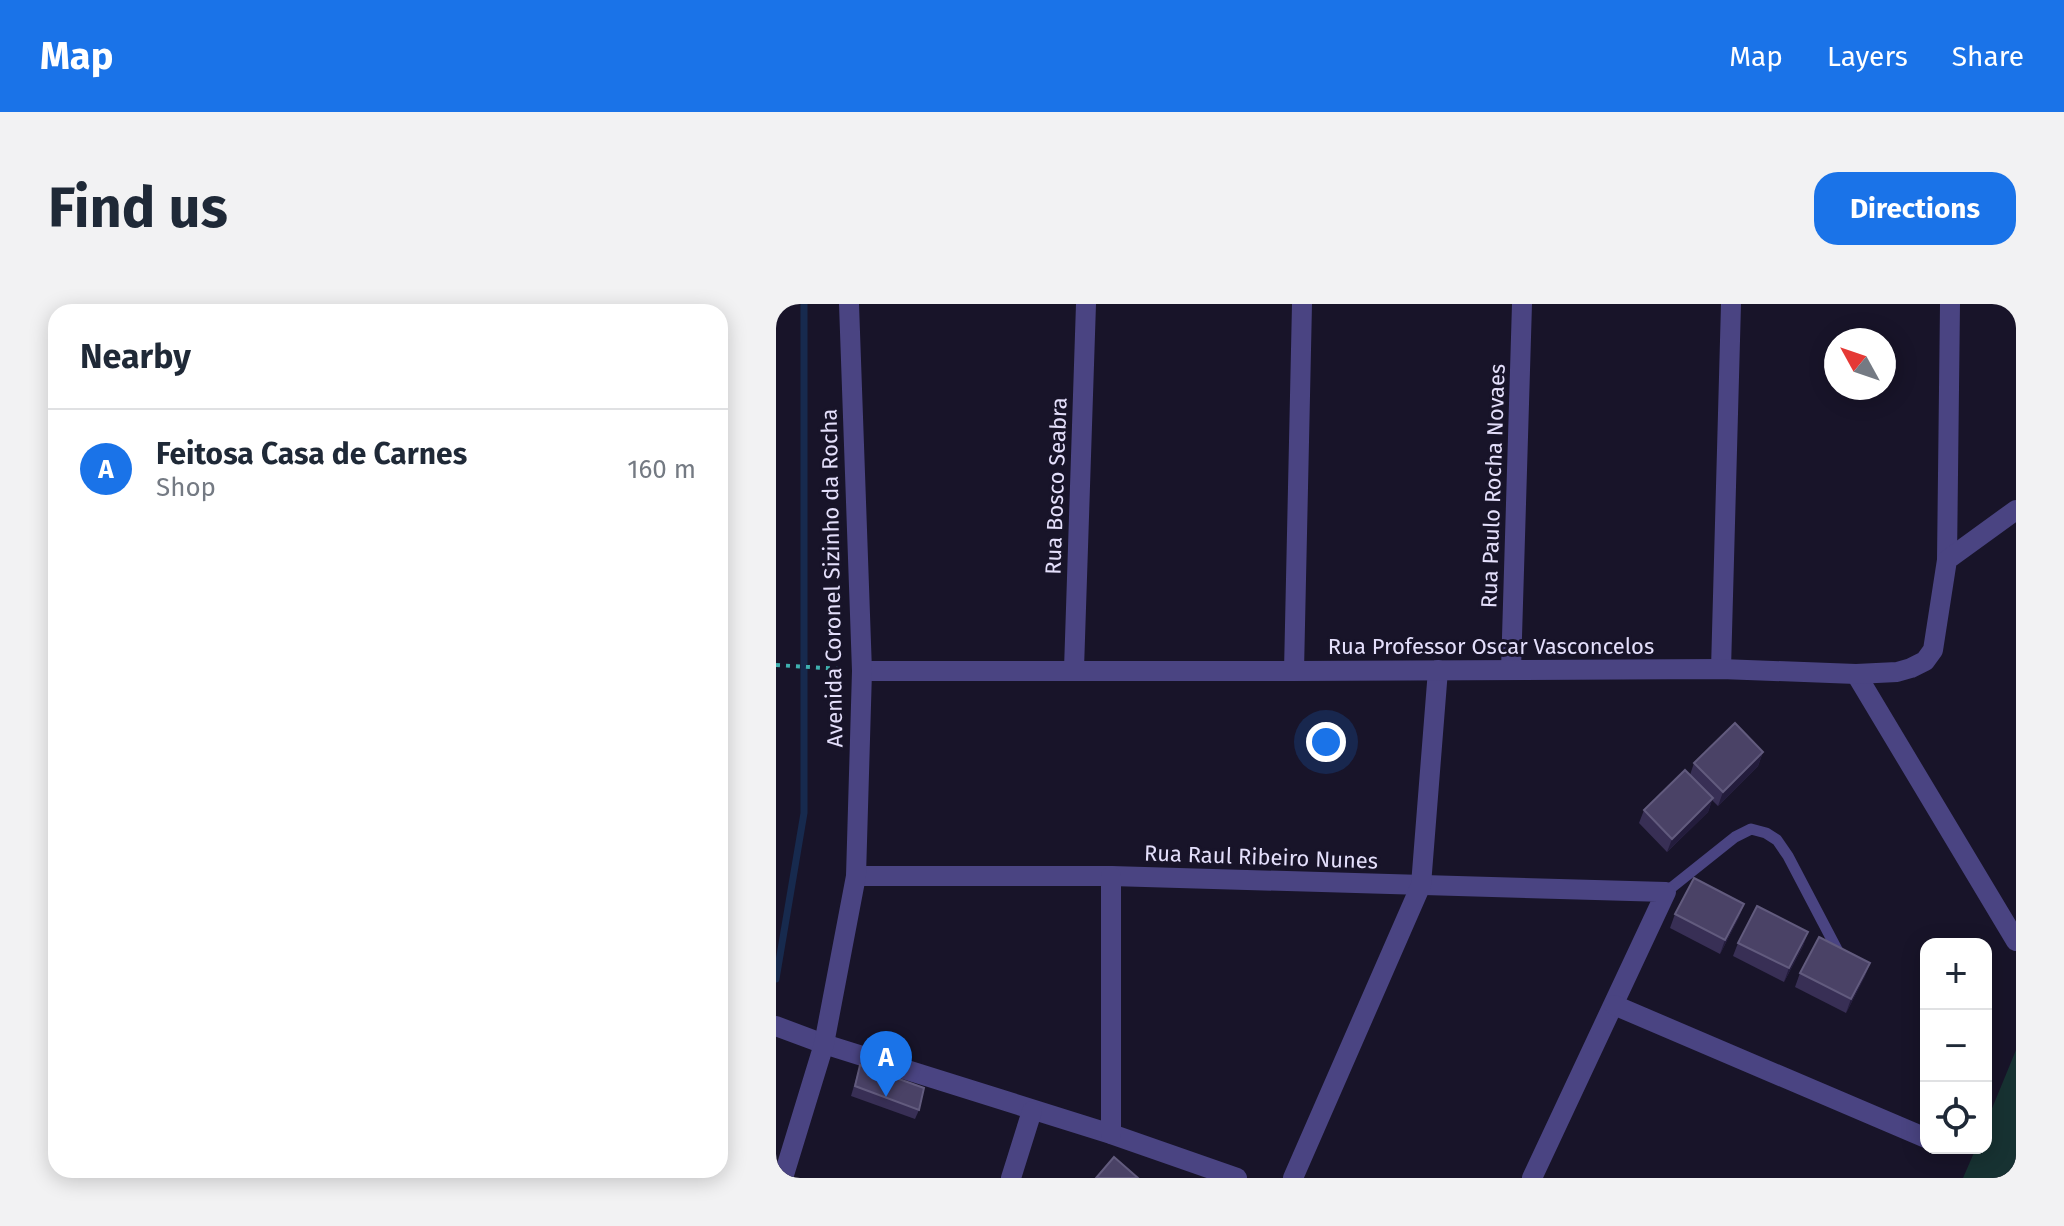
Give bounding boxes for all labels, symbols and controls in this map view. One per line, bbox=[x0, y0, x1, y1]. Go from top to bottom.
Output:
text: Map bbox=[40, 33, 113, 79]
text: Map bbox=[1729, 40, 1783, 73]
text: Layers bbox=[1827, 40, 1908, 73]
text: Share bbox=[1952, 40, 2024, 73]
button: Directions bbox=[1814, 172, 2016, 245]
text: Find us bbox=[48, 175, 228, 242]
north arrow bbox=[1824, 328, 1896, 400]
text: Nearby bbox=[80, 336, 191, 377]
street label: Rua Paulo Rocha Novaes bbox=[1475, 363, 1511, 609]
street label: Rua Bosco Seabra bbox=[1039, 397, 1073, 575]
street label: Avenida Coronel Sizinho da Rocha bbox=[816, 408, 848, 748]
text: Feitosa Casa de Carnes bbox=[156, 436, 467, 472]
text: A bbox=[98, 454, 114, 485]
text: 160 m bbox=[627, 454, 696, 485]
text: Shop bbox=[156, 472, 216, 503]
street label: Rua Professor Oscar Vasconcelos bbox=[1328, 633, 1654, 660]
your location bbox=[1306, 722, 1346, 762]
street label: Rua Raul Ribeiro Nunes bbox=[1143, 839, 1379, 875]
map controls bbox=[1920, 938, 1992, 1154]
button: + bbox=[1920, 938, 1992, 1010]
button: − bbox=[1920, 1010, 1992, 1082]
pin: A bbox=[860, 1031, 912, 1097]
button: locate bbox=[1920, 1082, 1992, 1154]

